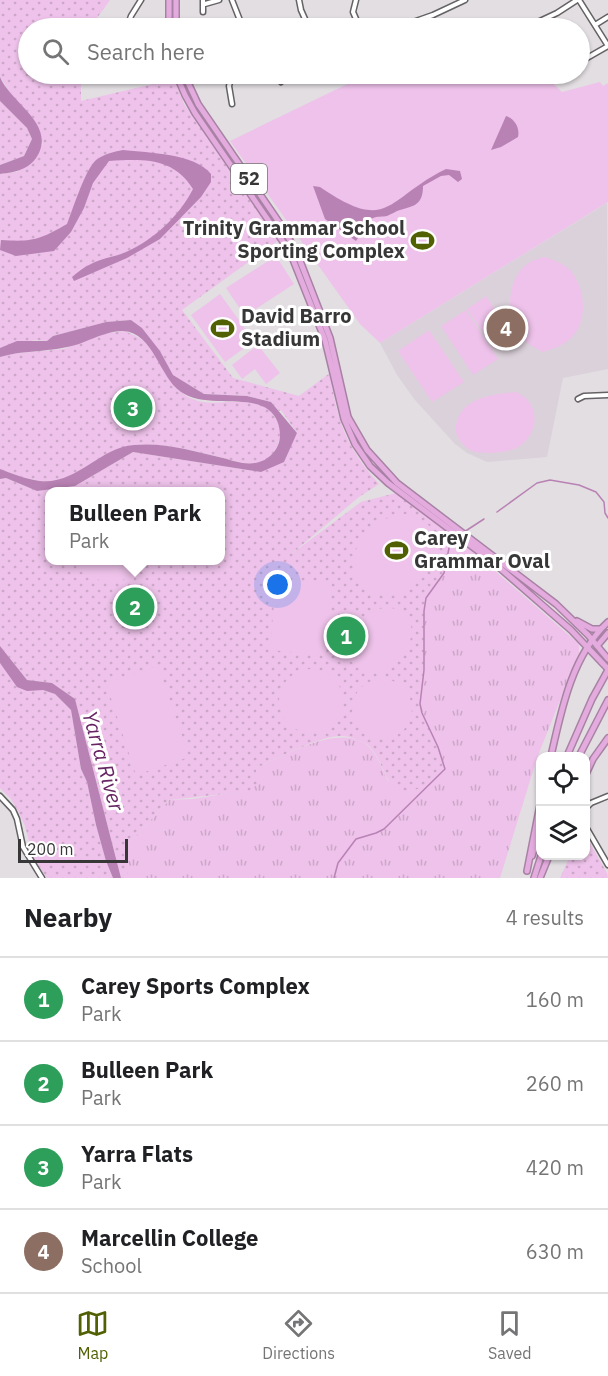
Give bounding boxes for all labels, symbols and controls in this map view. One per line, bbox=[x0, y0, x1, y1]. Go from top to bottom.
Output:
search box bbox=[18, 18, 590, 84]
icon: search bbox=[39, 35, 72, 68]
text: Search here bbox=[87, 37, 205, 66]
road number: 52 bbox=[231, 164, 267, 194]
place label: Trinity Grammar School Sporting Complex bbox=[183, 214, 405, 264]
sports icon: Trinity Grammar School Sporting Complex bbox=[410, 227, 436, 253]
place label: David Barro Stadium bbox=[241, 302, 352, 352]
pin: 4 bbox=[486, 306, 526, 350]
sports icon: David Barro Stadium bbox=[210, 315, 236, 341]
pin: 3 bbox=[114, 386, 152, 430]
popup bbox=[45, 487, 225, 565]
text: Bulleen Park bbox=[69, 498, 201, 527]
place label: Carey Grammar Oval bbox=[414, 524, 550, 574]
text: Park bbox=[69, 527, 109, 554]
sports icon: Carey Grammar Oval bbox=[383, 537, 409, 563]
your location bbox=[263, 570, 292, 599]
pin: 2 bbox=[116, 584, 154, 630]
pin: 1 bbox=[326, 614, 366, 658]
water label: Yarra River bbox=[76, 708, 132, 815]
map controls bbox=[536, 752, 590, 860]
button: locate bbox=[536, 752, 590, 806]
button: layers bbox=[536, 806, 590, 860]
scale bar bbox=[18, 836, 128, 864]
text: 200 m bbox=[27, 839, 74, 859]
text: Nearby bbox=[24, 900, 112, 934]
text: 4 results bbox=[506, 904, 584, 931]
text: Carey Sports Complex bbox=[81, 971, 310, 1000]
text: 1 bbox=[38, 986, 50, 1013]
text: 160 m bbox=[526, 986, 584, 1013]
text: Park bbox=[81, 1000, 121, 1027]
text: Bulleen Park bbox=[81, 1055, 213, 1084]
text: 2 bbox=[38, 1070, 50, 1097]
text: 260 m bbox=[526, 1070, 584, 1097]
text: Park bbox=[81, 1084, 121, 1111]
text: Yarra Flats bbox=[81, 1139, 193, 1168]
text: 3 bbox=[38, 1154, 50, 1181]
text: 420 m bbox=[526, 1154, 584, 1181]
text: Park bbox=[81, 1168, 121, 1195]
text: Marcellin College bbox=[81, 1223, 258, 1252]
text: 4 bbox=[38, 1238, 50, 1265]
text: 630 m bbox=[526, 1238, 584, 1265]
text: School bbox=[81, 1252, 142, 1279]
tab: Map bbox=[76, 1307, 109, 1363]
tab: Directions bbox=[262, 1307, 335, 1363]
tab: Saved bbox=[488, 1307, 532, 1363]

